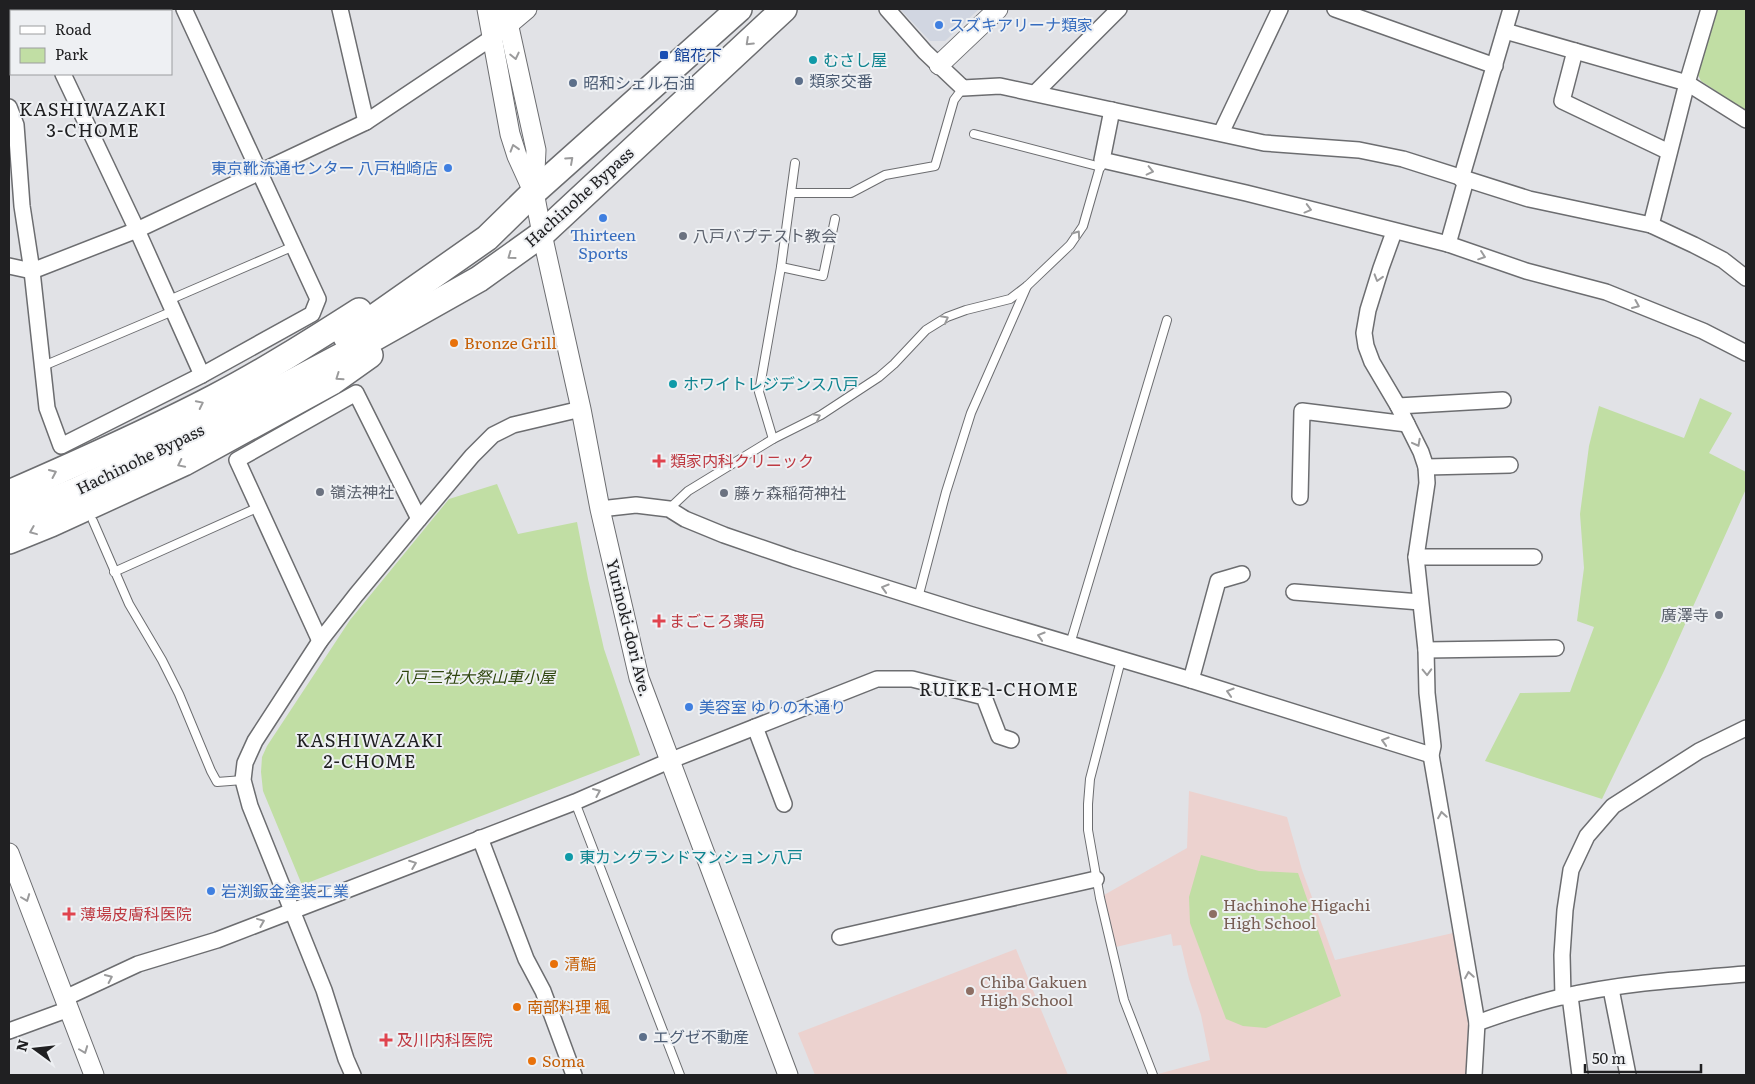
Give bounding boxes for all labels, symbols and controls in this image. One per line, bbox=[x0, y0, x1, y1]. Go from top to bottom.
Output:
legend bbox=[10, 10, 172, 75]
place label: スズキアリーナ類家 bbox=[949, 12, 1093, 36]
text: Road bbox=[55, 17, 91, 40]
marker: スズキアリーナ類家 bbox=[933, 19, 945, 31]
one-way arrow bbox=[745, 36, 754, 45]
text: Park bbox=[55, 42, 89, 65]
place label: 館花下 bbox=[674, 42, 722, 66]
place label: むさし屋 bbox=[823, 47, 887, 71]
marker: 館花下 bbox=[658, 49, 670, 61]
one-way arrow bbox=[509, 52, 520, 61]
marker: むさし屋 bbox=[807, 54, 819, 66]
place label: 類家交番 bbox=[809, 68, 873, 92]
place label: 昭和シェル石油 bbox=[583, 70, 695, 94]
marker: 類家交番 bbox=[793, 75, 805, 87]
marker: 昭和シェル石油 bbox=[567, 77, 579, 89]
district label: KASHIWAZAKI 3-CHOME bbox=[19, 95, 167, 143]
street label: Hachinohe Bypass bbox=[518, 141, 638, 252]
one-way arrow bbox=[510, 145, 520, 153]
place label: 東京靴流通センター 八戸柏崎店 bbox=[211, 155, 438, 179]
one-way arrow bbox=[565, 157, 574, 166]
marker: 東京靴流通センター 八戸柏崎店 bbox=[442, 162, 454, 174]
one-way arrow bbox=[1146, 165, 1155, 176]
one-way arrow bbox=[1304, 203, 1312, 214]
marker: Thirteen Sports bbox=[597, 212, 609, 224]
place label: Thirteen Sports bbox=[570, 222, 636, 264]
place label: 八戸バプテスト教会 bbox=[693, 223, 837, 247]
marker: 八戸バプテスト教会 bbox=[677, 230, 689, 242]
one-way arrow bbox=[1071, 230, 1080, 240]
one-way arrow bbox=[507, 250, 517, 259]
one-way arrow bbox=[1477, 250, 1485, 260]
one-way arrow bbox=[1373, 273, 1383, 281]
one-way arrow bbox=[1631, 299, 1640, 310]
one-way arrow bbox=[939, 315, 948, 325]
place label: Bronze Grill bbox=[464, 330, 557, 354]
marker: Bronze Grill bbox=[448, 337, 460, 349]
one-way arrow bbox=[335, 371, 344, 380]
place label: ホワイトレジデンス八戸 bbox=[683, 371, 859, 395]
marker: ホワイトレジデンス八戸 bbox=[667, 378, 679, 390]
one-way arrow bbox=[195, 401, 204, 411]
one-way arrow bbox=[812, 414, 821, 424]
street label: Hachinohe Bypass bbox=[72, 417, 208, 499]
one-way arrow bbox=[1411, 438, 1421, 447]
place label: 類家内科クリニック bbox=[670, 448, 814, 472]
marker: 類家内科クリニック bbox=[652, 454, 666, 468]
one-way arrow bbox=[177, 458, 186, 469]
one-way arrow bbox=[48, 469, 57, 480]
place label: 嶺法神社 bbox=[330, 479, 394, 503]
place label: 藤ヶ森稲荷神社 bbox=[734, 480, 846, 504]
marker: 嶺法神社 bbox=[314, 486, 326, 498]
marker: 藤ヶ森稲荷神社 bbox=[718, 487, 730, 499]
one-way arrow bbox=[29, 525, 38, 535]
street label: Yurinoki-dori Ave. bbox=[601, 556, 659, 699]
one-way arrow bbox=[882, 583, 890, 593]
place label: 廣澤寺 bbox=[1661, 602, 1709, 626]
place label: まごころ薬局 bbox=[669, 608, 765, 632]
marker: 廣澤寺 bbox=[1713, 609, 1725, 621]
marker: まごころ薬局 bbox=[653, 615, 665, 627]
one-way arrow bbox=[1037, 631, 1045, 641]
park label: 八戸三社大祭山車小屋 bbox=[395, 664, 557, 688]
one-way arrow bbox=[1421, 668, 1432, 676]
district label: RUIKE 1-CHOME bbox=[919, 675, 1079, 702]
one-way arrow bbox=[1226, 687, 1234, 697]
place label: 美容室 ゆりの木通り bbox=[699, 694, 846, 718]
marker: 美容室 ゆりの木通り bbox=[683, 701, 695, 713]
district label: KASHIWAZAKI 2-CHOME bbox=[296, 726, 444, 774]
one-way arrow bbox=[1381, 736, 1389, 746]
one-way arrow bbox=[592, 788, 601, 799]
one-way arrow bbox=[1438, 810, 1448, 819]
place label: 東カングランドマンション八戸 bbox=[579, 844, 803, 868]
marker: 東カングランドマンション八戸 bbox=[563, 851, 575, 863]
one-way arrow bbox=[408, 860, 417, 870]
place label: 岩渕鈑金塗装工業 bbox=[221, 878, 349, 902]
marker: 岩渕鈑金塗装工業 bbox=[205, 885, 217, 897]
place label: Hachinohe Higachi High School bbox=[1223, 892, 1370, 934]
one-way arrow bbox=[20, 894, 30, 902]
place label: 薄場皮膚科医院 bbox=[80, 901, 192, 925]
marker: 薄場皮膚科医院 bbox=[62, 907, 76, 921]
marker: Hachinohe Higachi High School bbox=[1207, 908, 1219, 920]
one-way arrow bbox=[256, 918, 265, 928]
place label: 清鮨 bbox=[564, 951, 596, 975]
marker: 清鮨 bbox=[548, 958, 560, 970]
place label: Chiba Gakuen High School bbox=[980, 969, 1088, 1011]
one-way arrow bbox=[1464, 971, 1474, 979]
one-way arrow bbox=[104, 973, 113, 984]
marker: Chiba Gakuen High School bbox=[964, 985, 976, 997]
place label: 南部料理 楓 bbox=[527, 994, 610, 1018]
marker: 南部料理 楓 bbox=[511, 1001, 523, 1013]
north arrow bbox=[10, 1024, 60, 1074]
place label: エグゼ不動産 bbox=[653, 1024, 749, 1048]
place label: 及川内科医院 bbox=[397, 1027, 493, 1051]
marker: エグゼ不動産 bbox=[637, 1031, 649, 1043]
marker: 及川内科医院 bbox=[379, 1033, 393, 1047]
text: N bbox=[10, 1037, 33, 1054]
scale bar bbox=[1585, 1042, 1701, 1074]
one-way arrow bbox=[78, 1045, 88, 1054]
text: 50 m bbox=[1592, 1046, 1626, 1069]
place label: Soma bbox=[542, 1048, 585, 1072]
marker: Soma bbox=[526, 1055, 538, 1067]

